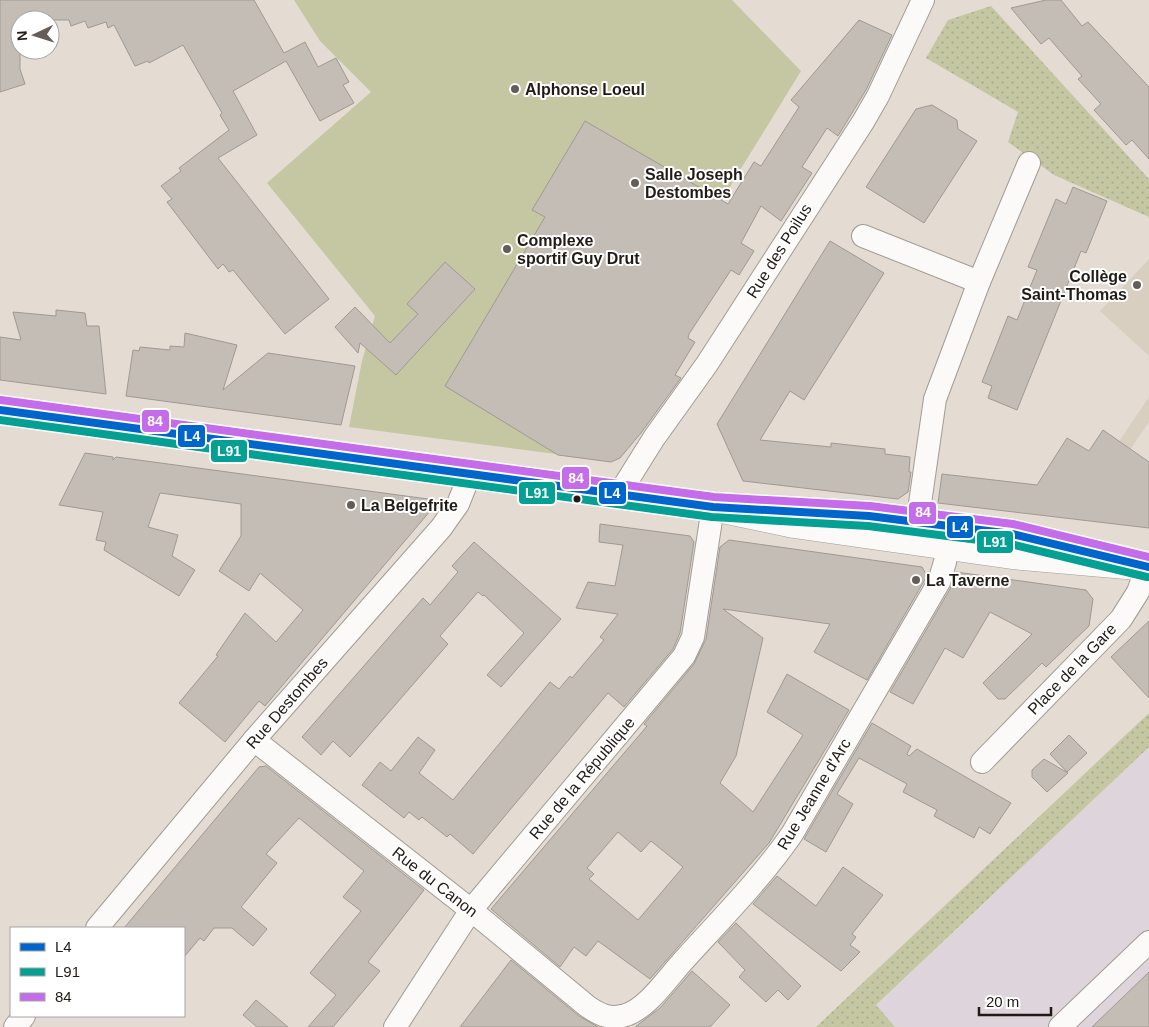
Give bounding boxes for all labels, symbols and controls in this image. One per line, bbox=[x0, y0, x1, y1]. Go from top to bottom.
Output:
north arrow bbox=[10, 10, 60, 60]
text: N bbox=[14, 30, 30, 42]
place label: Alphonse Loeul bbox=[525, 81, 645, 98]
marker: Alphonse Loeul bbox=[509, 83, 521, 95]
place label: Salle Joseph Destombes bbox=[645, 166, 743, 201]
marker: Salle Joseph Destombes bbox=[629, 177, 641, 189]
street label: Rue des Poilus bbox=[743, 201, 815, 301]
place label: Complexe sportif Guy Drut bbox=[517, 232, 640, 267]
marker: Complexe sportif Guy Drut bbox=[501, 243, 513, 255]
place label: Collège Saint-Thomas bbox=[1021, 268, 1127, 303]
marker: Collège Saint-Thomas bbox=[1131, 279, 1143, 291]
line badge: 84 bbox=[141, 409, 170, 433]
text: 84 bbox=[147, 413, 163, 429]
line badge: L4 bbox=[177, 424, 206, 448]
text: L4 bbox=[184, 428, 200, 444]
line badge: L91 bbox=[210, 439, 248, 463]
text: L91 bbox=[217, 443, 241, 459]
line badge: 84 bbox=[561, 466, 590, 490]
text: 84 bbox=[568, 470, 584, 486]
line badge: L91 bbox=[518, 481, 556, 505]
line badge: L4 bbox=[598, 481, 627, 505]
text: L91 bbox=[525, 485, 549, 501]
text: L4 bbox=[604, 485, 620, 501]
unlabelled marker bbox=[572, 494, 582, 504]
place label: La Belgefrite bbox=[361, 497, 458, 514]
marker: La Belgefrite bbox=[345, 499, 357, 511]
line badge: 84 bbox=[908, 501, 937, 525]
text: 84 bbox=[915, 504, 931, 520]
line badge: L4 bbox=[946, 515, 974, 539]
text: L4 bbox=[952, 519, 968, 535]
line badge: L91 bbox=[976, 530, 1014, 554]
text: L91 bbox=[983, 534, 1007, 550]
place label: La Taverne bbox=[926, 572, 1009, 589]
marker: La Taverne bbox=[910, 574, 922, 586]
street label: Place de la Gare bbox=[1024, 620, 1120, 718]
street label: Rue Destombes bbox=[243, 654, 331, 752]
street label: Rue de la République bbox=[526, 714, 638, 842]
street label: Rue Jeanne d'Arc bbox=[774, 735, 854, 853]
street label: Rue du Canon bbox=[389, 844, 481, 920]
legend bbox=[10, 927, 185, 1017]
text: L4 bbox=[55, 938, 72, 955]
text: L91 bbox=[55, 963, 80, 980]
scale bar bbox=[979, 984, 1052, 1016]
text: 84 bbox=[55, 988, 72, 1005]
text: 20 m bbox=[986, 993, 1019, 1010]

